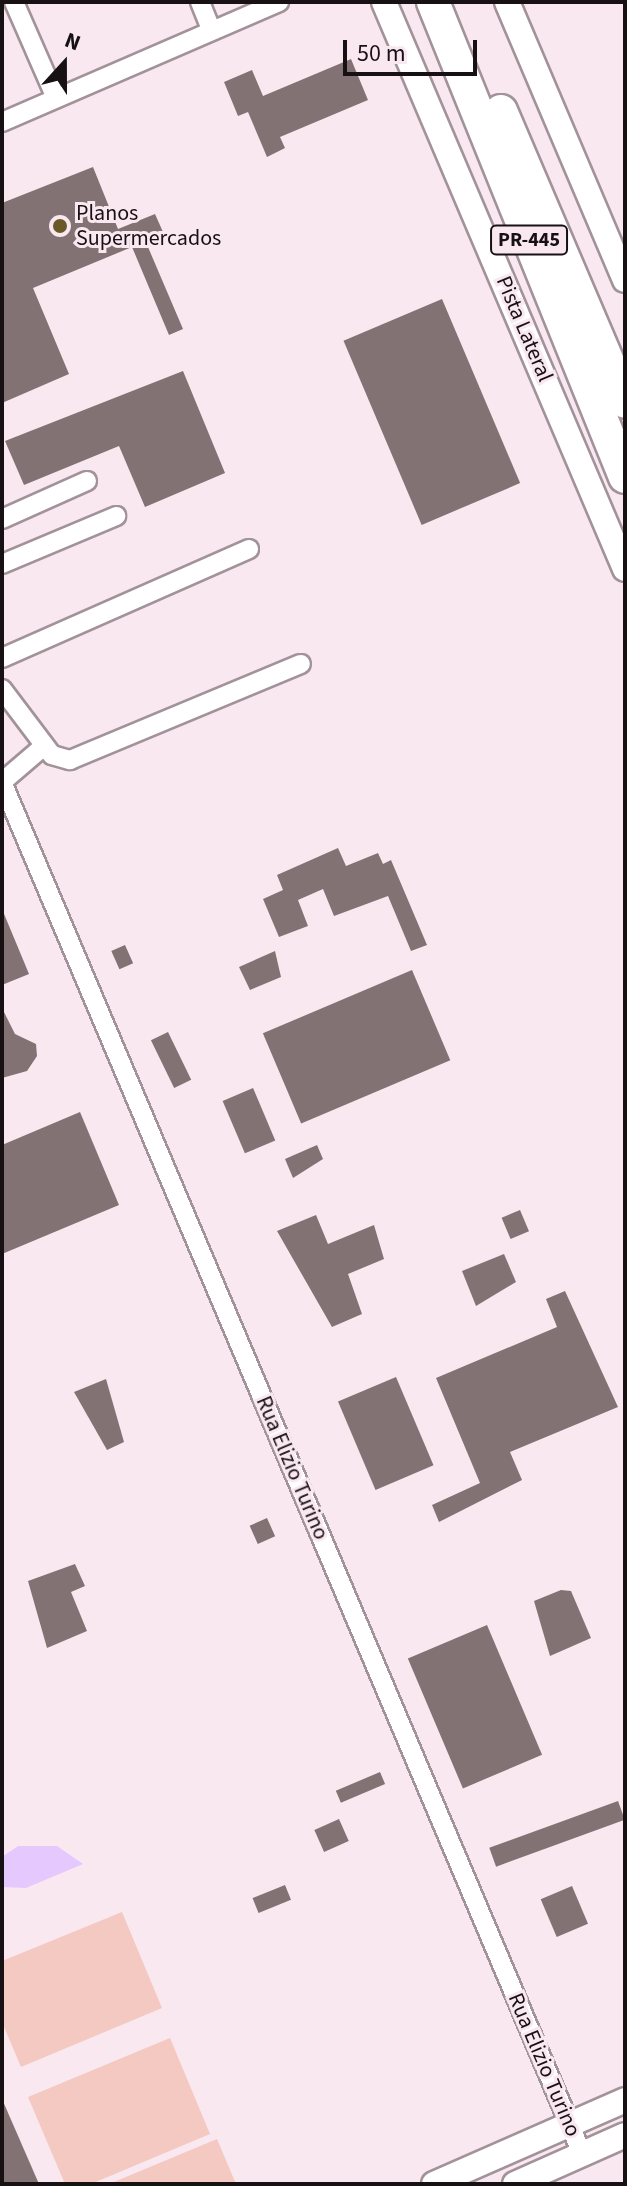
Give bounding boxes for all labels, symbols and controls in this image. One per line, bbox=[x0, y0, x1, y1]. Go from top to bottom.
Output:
north arrow bbox=[24, 24, 104, 104]
text: N bbox=[60, 24, 85, 59]
scale bar bbox=[347, 24, 481, 74]
text: 50 m bbox=[357, 36, 406, 71]
place label: Planos Supermercados bbox=[76, 200, 221, 252]
marker: Planos Supermercados bbox=[51, 217, 69, 235]
road number: PR-445 bbox=[489, 224, 569, 256]
street label: Pista Lateral bbox=[490, 272, 558, 386]
street label: Rua Elizio Turino bbox=[250, 1392, 334, 1544]
street label: Rua Elizio Turino bbox=[502, 1989, 586, 2141]

